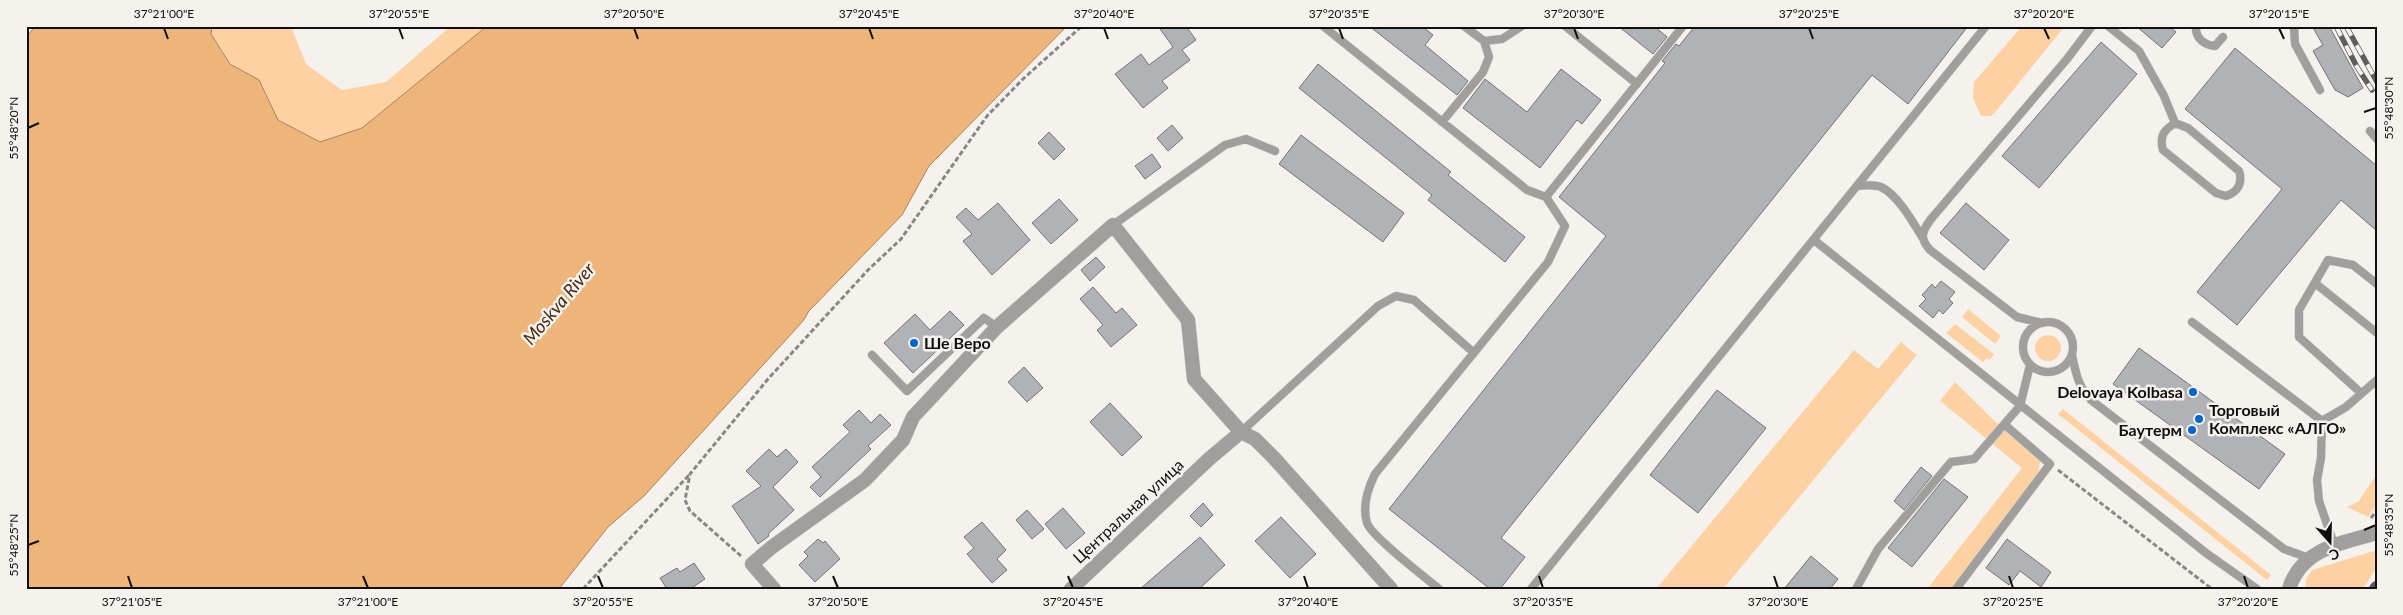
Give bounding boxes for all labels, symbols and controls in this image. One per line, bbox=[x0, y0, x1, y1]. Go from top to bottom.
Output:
text: 37°21'00"E bbox=[134, 6, 194, 21]
text: 37°20'55"E bbox=[369, 6, 429, 21]
text: 37°20'50"E bbox=[604, 6, 664, 21]
text: 37°20'45"E bbox=[839, 6, 899, 21]
text: 37°20'40"E bbox=[1074, 6, 1134, 21]
text: 37°20'35"E bbox=[1309, 6, 1369, 21]
text: 37°20'30"E bbox=[1544, 6, 1604, 21]
text: 37°20'25"E bbox=[1779, 6, 1839, 21]
text: 37°20'20"E bbox=[2014, 6, 2074, 21]
text: 37°20'15"E bbox=[2249, 6, 2309, 21]
text: 55°48'30"N bbox=[2381, 77, 2396, 139]
text: 55°48'20"N bbox=[6, 97, 21, 159]
water label: Moskva River bbox=[518, 257, 599, 349]
place label: Ше Веро bbox=[924, 333, 991, 352]
marker: Ше Веро bbox=[908, 337, 920, 349]
place label: Delovaya Kolbasa bbox=[2057, 382, 2183, 401]
marker: Delovaya Kolbasa bbox=[2187, 386, 2199, 398]
place label: Торговый Комплекс «АЛГО» bbox=[2209, 400, 2346, 437]
marker: Торговый Комплекс «АЛГО» bbox=[2193, 413, 2205, 425]
place label: Баутерм bbox=[2119, 420, 2182, 439]
marker: Баутерм bbox=[2186, 424, 2198, 436]
street label: Центральная улица bbox=[1068, 455, 1187, 567]
text: 55°48'35"N bbox=[2381, 494, 2396, 556]
text: 55°48'25"N bbox=[6, 514, 21, 576]
north arrow bbox=[2306, 518, 2356, 568]
text: С bbox=[2327, 545, 2342, 565]
text: 37°21'05"E bbox=[102, 594, 162, 609]
text: 37°21'00"E bbox=[338, 594, 398, 609]
text: 37°20'55"E bbox=[573, 594, 633, 609]
text: 37°20'50"E bbox=[808, 594, 868, 609]
text: 37°20'45"E bbox=[1043, 594, 1103, 609]
text: 37°20'40"E bbox=[1278, 594, 1338, 609]
text: 37°20'35"E bbox=[1513, 594, 1573, 609]
text: 37°20'30"E bbox=[1748, 594, 1808, 609]
text: 37°20'25"E bbox=[1983, 594, 2043, 609]
text: 37°20'20"E bbox=[2218, 594, 2278, 609]

